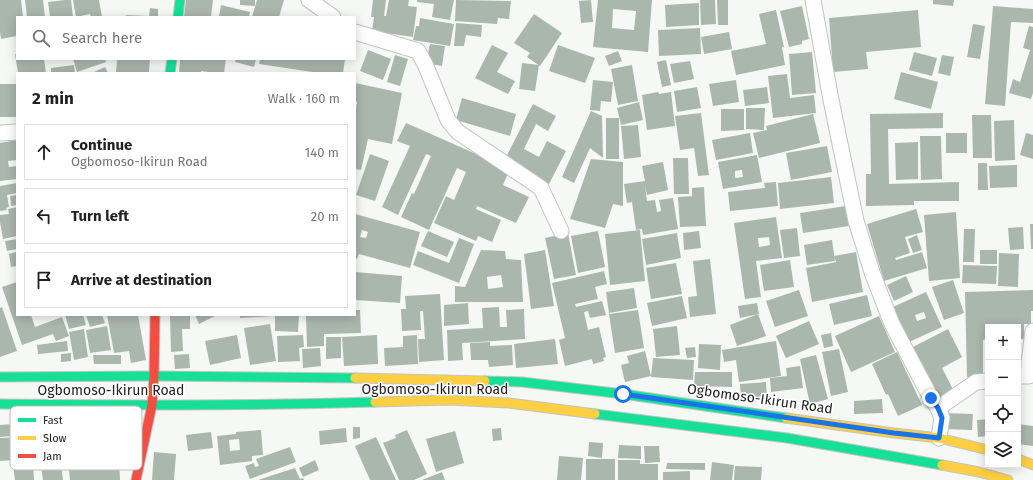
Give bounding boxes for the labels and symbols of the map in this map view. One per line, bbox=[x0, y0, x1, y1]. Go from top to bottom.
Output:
street label: Ogbomoso-Ikirun Road bbox=[686, 380, 834, 418]
street label: Ogbomoso-Ikirun Road bbox=[362, 381, 509, 398]
street label: Ogbomoso-Ikirun Road bbox=[38, 382, 185, 399]
route start bbox=[614, 385, 632, 403]
route end bbox=[922, 389, 940, 407]
legend bbox=[10, 406, 142, 470]
text: Fast bbox=[43, 414, 63, 427]
text: Slow bbox=[43, 432, 67, 445]
text: Jam bbox=[43, 450, 62, 463]

